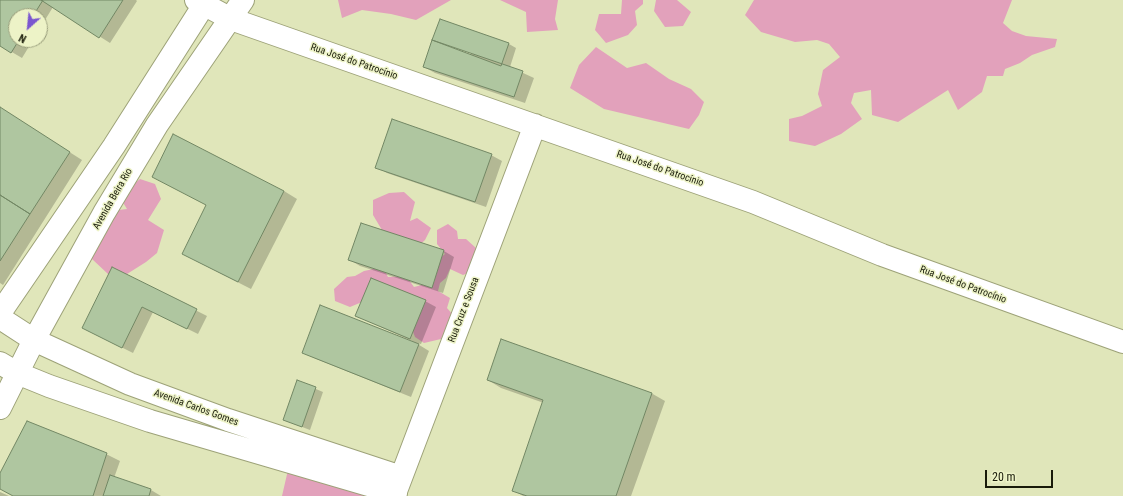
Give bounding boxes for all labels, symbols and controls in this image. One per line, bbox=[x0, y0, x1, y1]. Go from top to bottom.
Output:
north arrow bbox=[8, 8, 48, 48]
text: N bbox=[17, 31, 29, 46]
street label: Rua José do Patrocínio bbox=[309, 41, 399, 83]
street label: Rua José do Patrocínio bbox=[615, 148, 705, 190]
street label: Avenida Beira Rio bbox=[91, 166, 135, 232]
street label: Rua José do Patrocínio bbox=[918, 264, 1008, 306]
street label: Rua Cruz e Sousa bbox=[446, 276, 482, 344]
street label: Avenida Carlos Gomes bbox=[152, 387, 240, 429]
scale bar bbox=[987, 462, 1055, 488]
text: 20 m bbox=[992, 470, 1016, 484]

